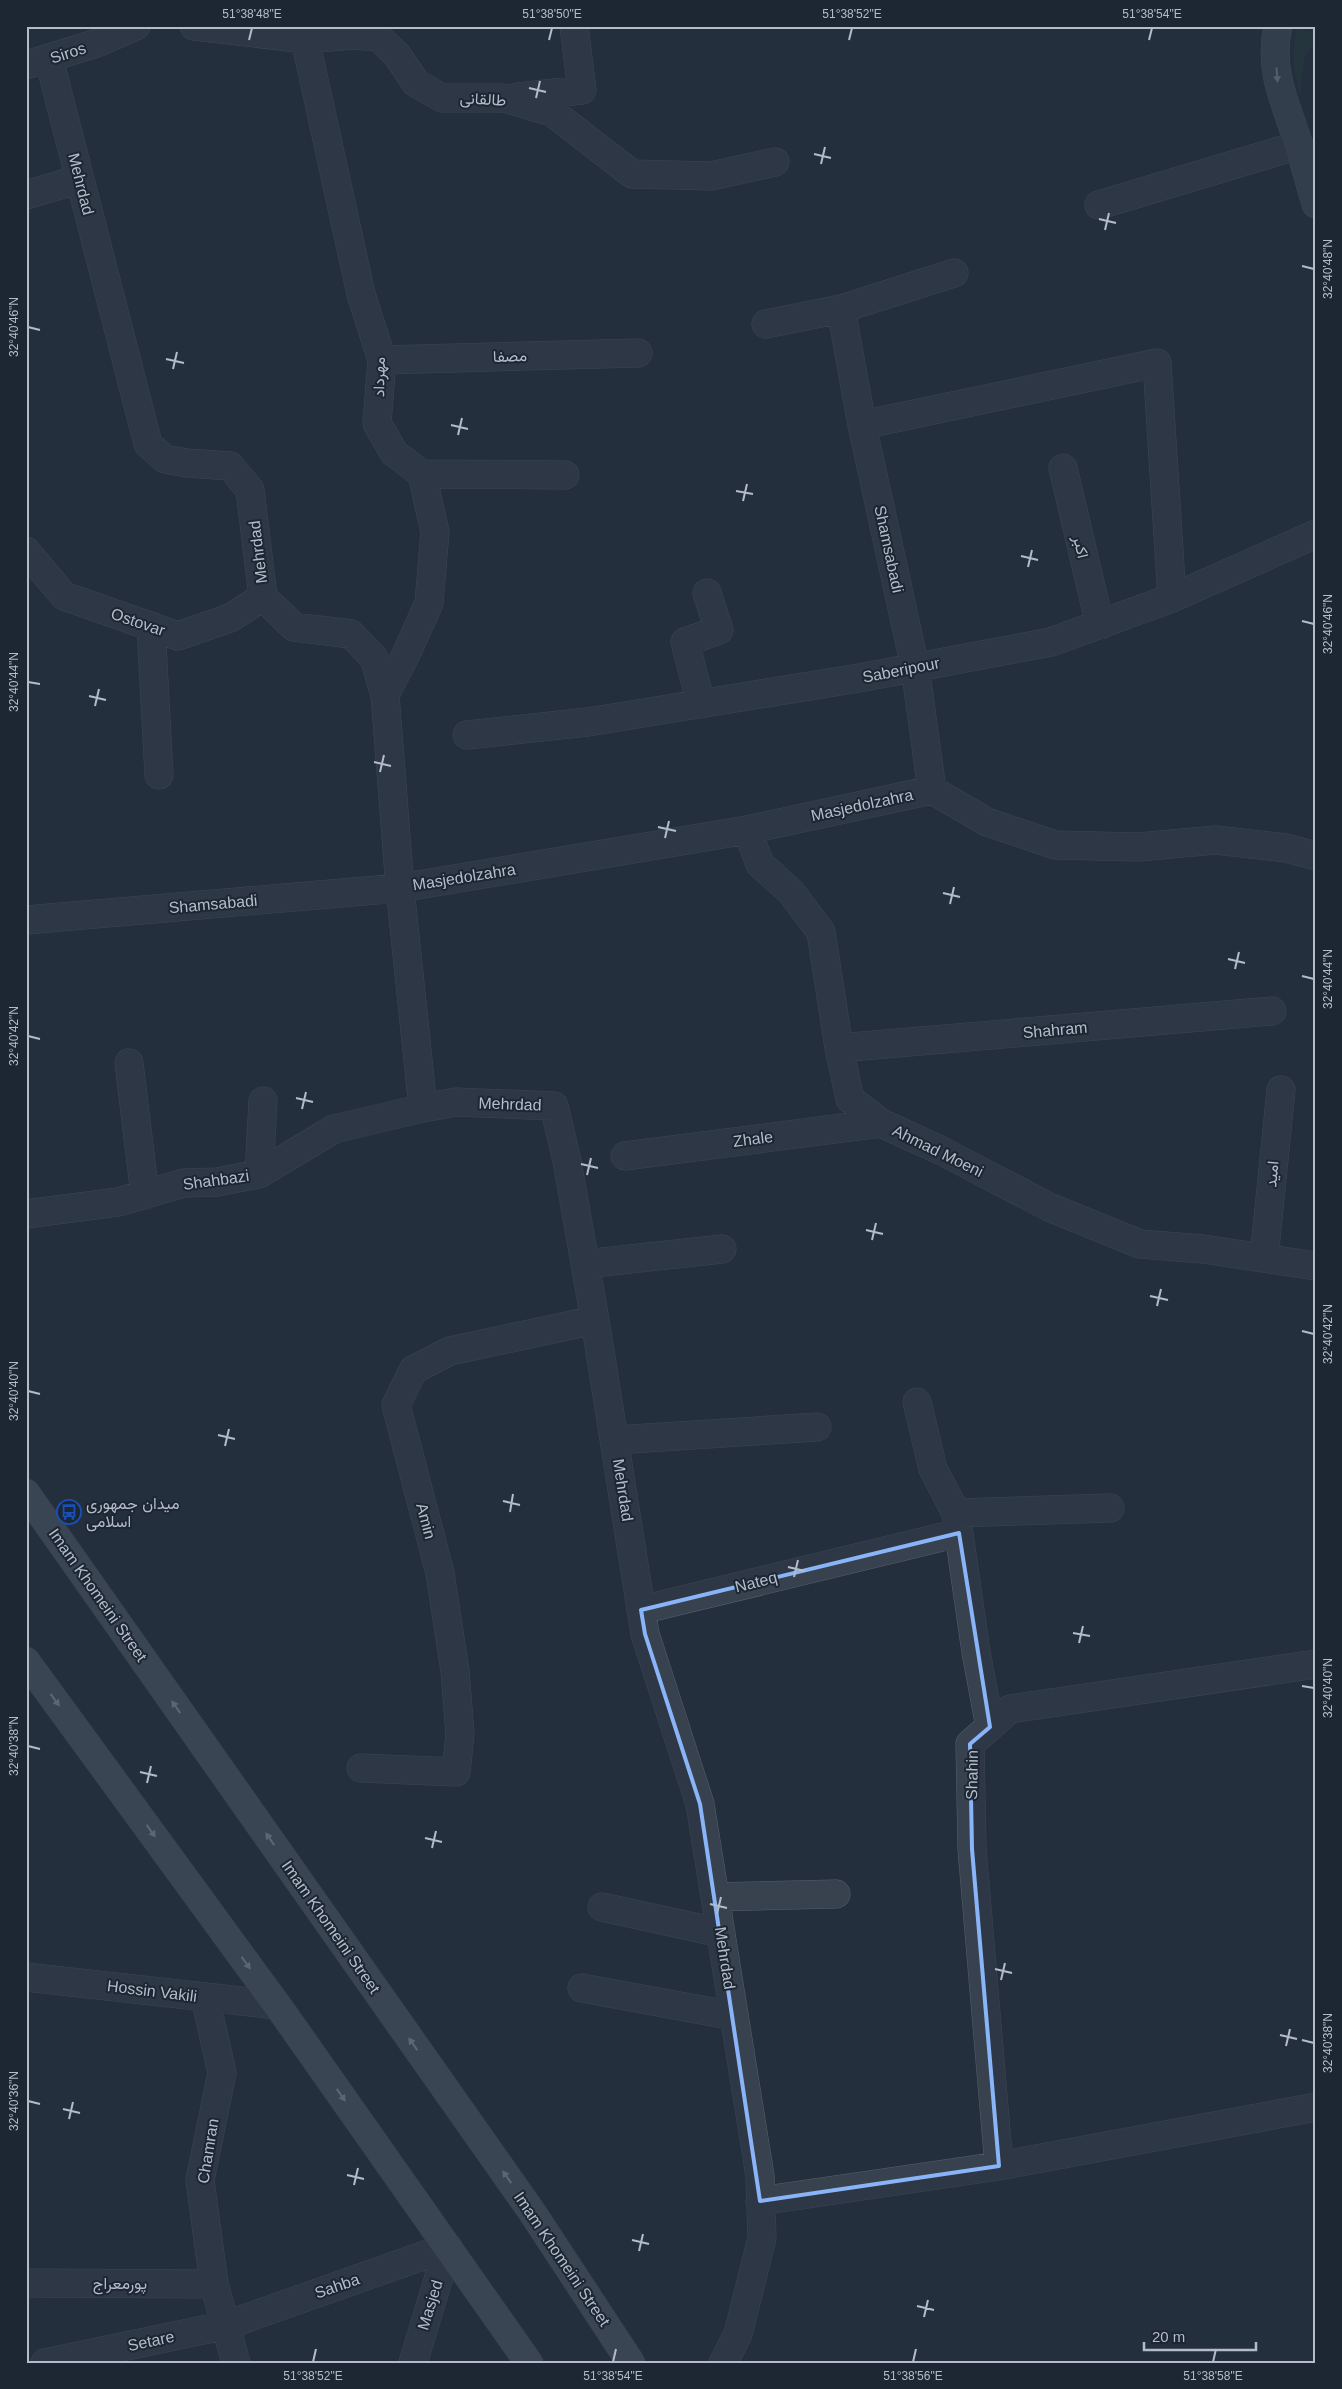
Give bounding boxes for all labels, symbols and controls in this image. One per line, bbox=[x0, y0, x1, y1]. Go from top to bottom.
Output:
text: 51°38'48"E bbox=[222, 7, 282, 21]
text: 51°38'50"E bbox=[522, 7, 582, 21]
text: 51°38'52"E bbox=[822, 7, 882, 21]
text: 51°38'54"E bbox=[1122, 7, 1182, 21]
street label: Siros bbox=[48, 39, 88, 67]
one-way arrow bbox=[1273, 67, 1281, 83]
street label: طالقانی bbox=[459, 89, 507, 111]
street label: Mehrdad bbox=[65, 151, 97, 217]
text: 32°40'48"N bbox=[1321, 239, 1335, 299]
text: 32°40'46"N bbox=[7, 297, 21, 357]
street label: مصفا bbox=[492, 347, 528, 365]
street label: مهرداد bbox=[370, 357, 390, 397]
street label: Shamsabadi bbox=[871, 504, 907, 594]
street label: Mehrdad bbox=[246, 520, 270, 584]
street label: اکبر bbox=[1068, 533, 1092, 560]
text: 32°40'46"N bbox=[1321, 594, 1335, 654]
street label: Ostovar bbox=[109, 605, 168, 639]
text: 32°40'44"N bbox=[7, 652, 21, 712]
street label: Saberipour bbox=[861, 654, 942, 686]
street label: Masjedolzahra bbox=[809, 786, 915, 824]
street label: Masjedolzahra bbox=[411, 860, 517, 894]
street label: Shamsabadi bbox=[168, 892, 258, 916]
text: 32°40'44"N bbox=[1321, 949, 1335, 1009]
text: 32°40'42"N bbox=[7, 1006, 21, 1066]
street label: Shahram bbox=[1022, 1019, 1088, 1041]
street label: Mehrdad bbox=[478, 1094, 542, 1114]
street label: Ahmad Moeni bbox=[890, 1122, 986, 1180]
street label: Zhale bbox=[732, 1128, 774, 1150]
street label: امید bbox=[1262, 1160, 1283, 1188]
street label: Shahbazi bbox=[182, 1167, 250, 1193]
text: 32°40'42"N bbox=[1321, 1304, 1335, 1364]
text: 32°40'40"N bbox=[7, 1361, 21, 1421]
street label: Mehrdad bbox=[610, 1457, 636, 1523]
place label: میدان جمهوری اسلامی bbox=[86, 1495, 180, 1532]
bus stop icon: میدان جمهوری اسلامی bbox=[56, 1499, 82, 1525]
street label: Amin bbox=[413, 1501, 439, 1541]
street label: Imam Khomeini Street bbox=[46, 1525, 151, 1665]
street label: Nateq bbox=[733, 1569, 779, 1595]
text: 32°40'40"N bbox=[1321, 1658, 1335, 1718]
one-way arrow bbox=[50, 1693, 60, 1707]
one-way arrow bbox=[171, 1700, 181, 1713]
text: 32°40'38"N bbox=[7, 1716, 21, 1776]
street label: Shahin bbox=[963, 1750, 981, 1800]
one-way arrow bbox=[145, 1824, 156, 1837]
one-way arrow bbox=[265, 1833, 275, 1846]
street label: Imam Khomeini Street bbox=[279, 1857, 384, 1997]
street label: Mehrdad bbox=[712, 1925, 738, 1991]
one-way arrow bbox=[241, 1956, 251, 1970]
street label: Hossin Vakili bbox=[106, 1977, 198, 2005]
text: 32°40'38"N bbox=[1321, 2013, 1335, 2073]
one-way arrow bbox=[408, 2037, 418, 2051]
text: 32°40'36"N bbox=[7, 2071, 21, 2131]
one-way arrow bbox=[336, 2088, 346, 2102]
street label: Chamran bbox=[194, 2117, 222, 2185]
one-way arrow bbox=[502, 2170, 512, 2184]
street label: Imam Khomeini Street bbox=[511, 2189, 614, 2330]
street label: Sahba bbox=[312, 2270, 362, 2302]
street label: پورمعراج bbox=[93, 2275, 147, 2295]
street label: Masjed bbox=[414, 2278, 446, 2332]
scale bar bbox=[1144, 2319, 1257, 2351]
street label: Setare bbox=[126, 2328, 176, 2354]
text: 20 m bbox=[1152, 2328, 1185, 2345]
text: 51°38'52"E bbox=[283, 2369, 343, 2383]
text: 51°38'54"E bbox=[583, 2369, 643, 2383]
text: 51°38'56"E bbox=[883, 2369, 943, 2383]
text: 51°38'58"E bbox=[1183, 2369, 1243, 2383]

